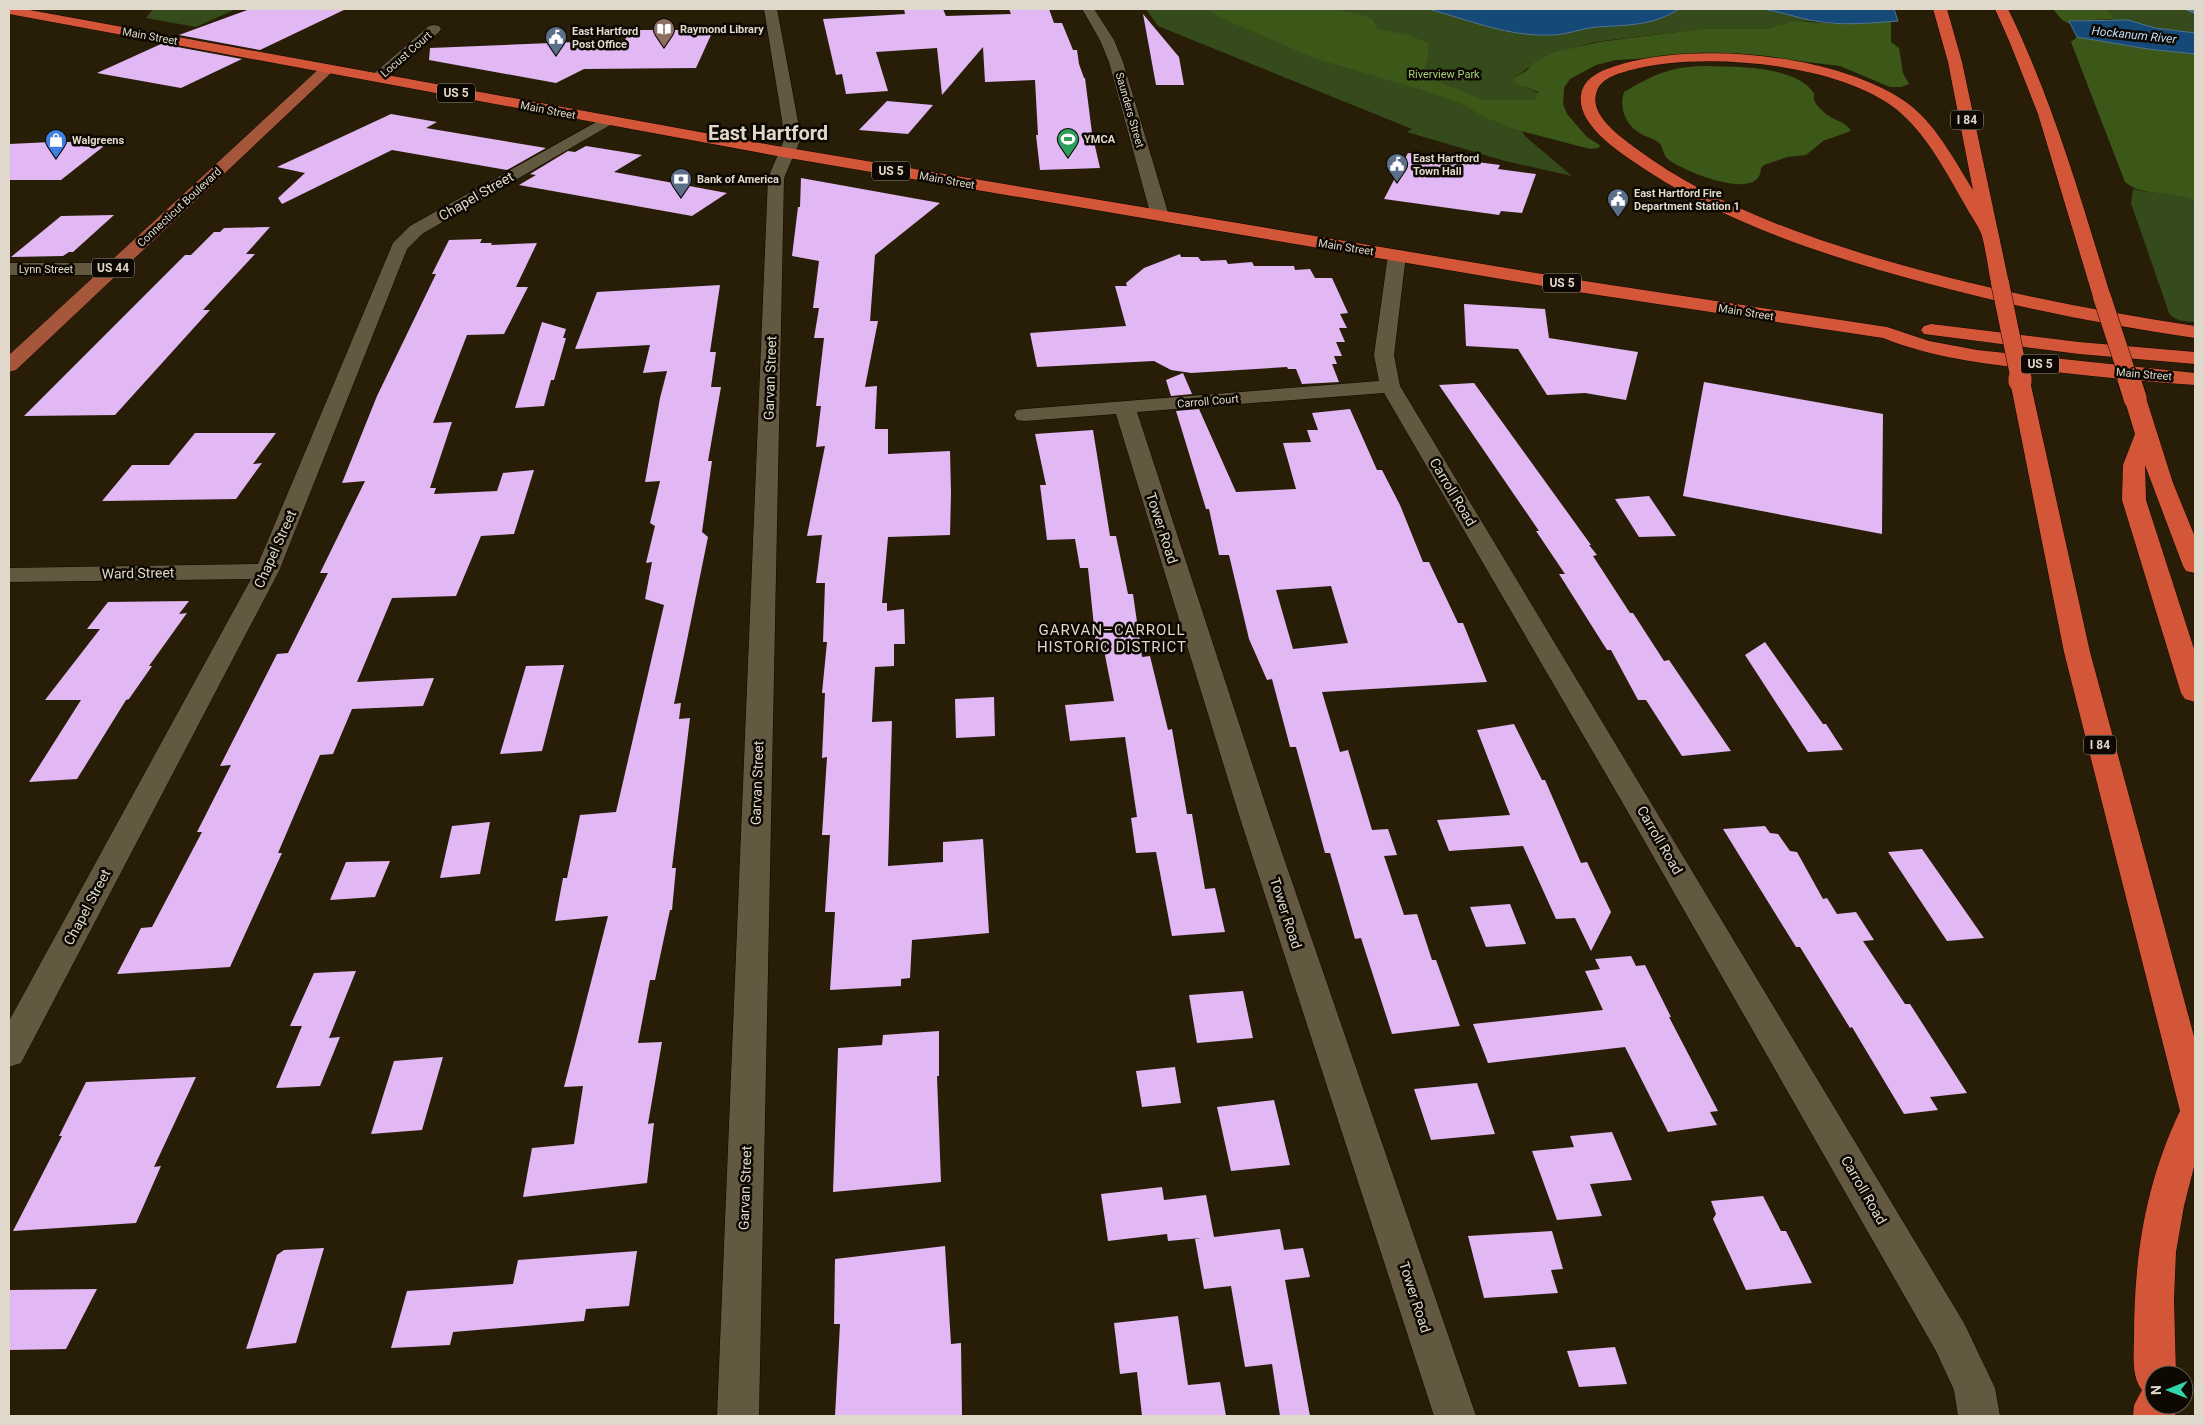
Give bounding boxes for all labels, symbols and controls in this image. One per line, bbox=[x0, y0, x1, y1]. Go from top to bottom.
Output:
library icon: Raymond Library bbox=[652, 17, 676, 48]
place label: Raymond Library bbox=[680, 23, 764, 36]
water label: Hockanum River bbox=[2091, 24, 2178, 47]
street label: Main Street bbox=[121, 25, 179, 48]
public building icon: East Hartford Post Office bbox=[544, 25, 568, 56]
place label: East Hartford Post Office bbox=[572, 25, 638, 51]
street label: Locust Court bbox=[378, 29, 435, 80]
park label: Riverview Park bbox=[1408, 68, 1480, 81]
street label: Saunders Street bbox=[1113, 71, 1147, 150]
road number: US 5 bbox=[437, 84, 475, 102]
street label: Main Street bbox=[519, 99, 577, 122]
road number: I 84 bbox=[1951, 110, 1983, 130]
district label: East Hartford bbox=[708, 121, 828, 145]
sports icon: YMCA bbox=[1056, 127, 1080, 158]
shop icon: Walgreens bbox=[44, 128, 68, 159]
place label: YMCA bbox=[1084, 133, 1116, 146]
place label: Walgreens bbox=[72, 134, 125, 147]
public building icon: East Hartford Town Hall bbox=[1385, 152, 1409, 183]
place label: East Hartford Town Hall bbox=[1413, 152, 1479, 178]
road number: US 5 bbox=[872, 162, 910, 180]
street label: Connecticut Boulevard bbox=[135, 165, 224, 250]
bank icon: Bank of America bbox=[669, 167, 693, 198]
street label: Chapel Street bbox=[436, 168, 517, 224]
street label: Main Street bbox=[918, 169, 976, 192]
place label: Bank of America bbox=[697, 173, 779, 186]
public building icon: East Hartford Fire Department Station 1 bbox=[1606, 187, 1630, 218]
place label: East Hartford Fire Department Station 1 bbox=[1634, 187, 1740, 213]
street label: Main Street bbox=[1317, 237, 1375, 258]
road number: US 44 bbox=[92, 258, 134, 278]
street label: Lynn Street bbox=[19, 263, 74, 276]
road number: US 5 bbox=[1543, 274, 1581, 292]
street label: Main Street bbox=[1717, 302, 1775, 323]
street label: Garvan Street bbox=[761, 335, 779, 420]
road number: US 5 bbox=[2021, 354, 2059, 374]
street label: Main Street bbox=[2115, 366, 2173, 383]
street label: Carroll Court bbox=[1177, 392, 1240, 411]
street label: Carroll Road bbox=[1426, 455, 1480, 529]
street label: Tower Road bbox=[1143, 490, 1181, 566]
street label: Chapel Street bbox=[251, 507, 299, 590]
street label: Ward Street bbox=[101, 564, 175, 582]
district label: GARVAN–CARROLL HISTORIC DISTRICT bbox=[1037, 621, 1187, 656]
road number: I 84 bbox=[2084, 736, 2116, 754]
street label: Garvan Street bbox=[748, 740, 766, 825]
street label: Carroll Road bbox=[1634, 803, 1686, 877]
street label: Chapel Street bbox=[60, 866, 114, 948]
street label: Tower Road bbox=[1267, 875, 1305, 951]
street label: Garvan Street bbox=[736, 1145, 754, 1230]
street label: Carroll Road bbox=[1838, 1153, 1890, 1227]
street label: Tower Road bbox=[1396, 1259, 1434, 1335]
north arrow bbox=[2144, 1365, 2194, 1415]
text: N bbox=[2148, 1385, 2164, 1395]

